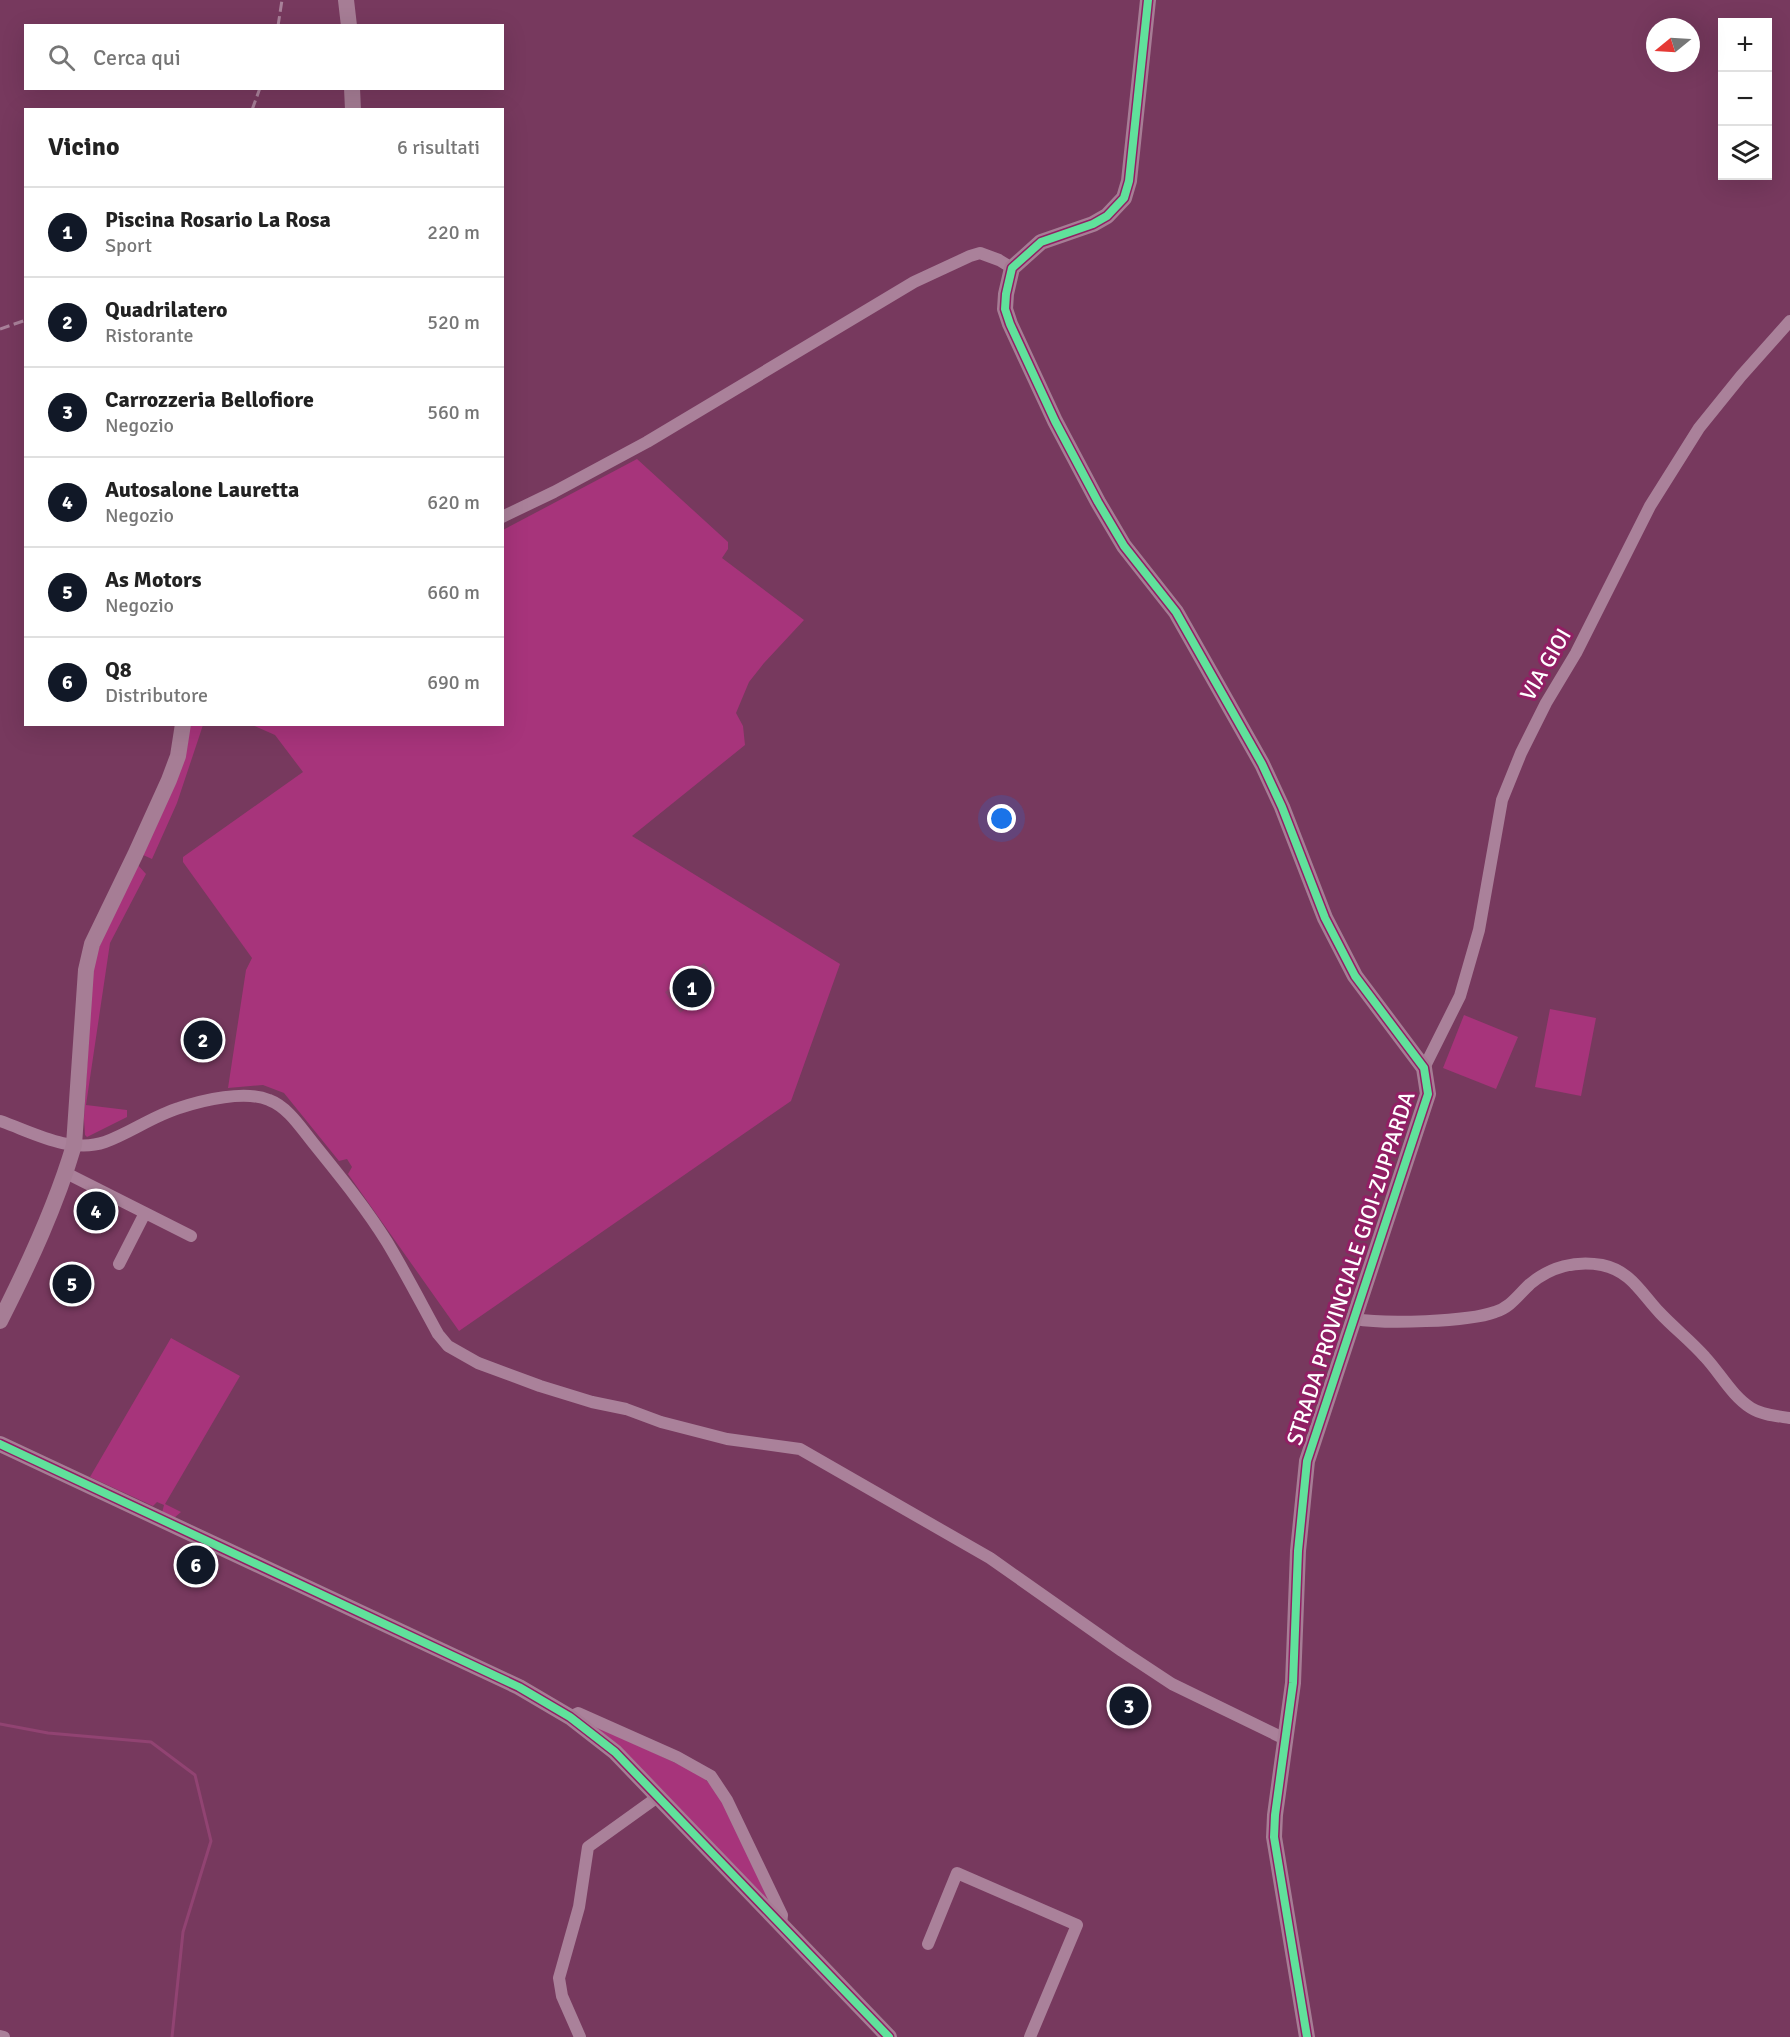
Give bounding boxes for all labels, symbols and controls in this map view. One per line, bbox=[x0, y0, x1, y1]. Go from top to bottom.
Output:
north arrow bbox=[1646, 18, 1700, 72]
map controls bbox=[1718, 18, 1772, 180]
button: + bbox=[1718, 18, 1772, 72]
search box bbox=[24, 24, 504, 90]
icon: search bbox=[45, 41, 78, 74]
text: Cerca qui bbox=[93, 44, 181, 71]
button: − bbox=[1718, 72, 1772, 126]
button: layers bbox=[1718, 126, 1772, 180]
text: Vicino bbox=[48, 131, 120, 163]
text: 6 risultati bbox=[397, 135, 480, 160]
text: Piscina Rosario La Rosa bbox=[105, 206, 331, 233]
text: 1 bbox=[62, 220, 73, 245]
text: 220 m bbox=[427, 220, 480, 245]
text: Sport bbox=[105, 233, 152, 258]
text: Quadrilatero bbox=[105, 296, 228, 323]
text: 2 bbox=[62, 310, 73, 335]
text: 520 m bbox=[427, 310, 480, 335]
text: Ristorante bbox=[105, 323, 194, 348]
text: Carrozzeria Bellofiore bbox=[105, 386, 314, 413]
text: 3 bbox=[62, 400, 73, 425]
text: 560 m bbox=[427, 400, 480, 425]
text: Negozio bbox=[105, 413, 174, 438]
text: Autosalone Lauretta bbox=[105, 476, 299, 503]
text: 4 bbox=[62, 490, 73, 515]
text: 620 m bbox=[427, 490, 480, 515]
text: Negozio bbox=[105, 503, 174, 528]
text: As Motors bbox=[105, 566, 201, 593]
text: 5 bbox=[62, 580, 73, 605]
text: 660 m bbox=[427, 580, 480, 605]
text: Negozio bbox=[105, 593, 174, 618]
street label: VIA GIOI bbox=[1514, 623, 1577, 705]
text: Q8 bbox=[105, 656, 132, 683]
text: 6 bbox=[62, 670, 73, 695]
text: 690 m bbox=[427, 670, 480, 695]
text: Distributore bbox=[105, 683, 208, 708]
your location bbox=[987, 804, 1016, 833]
pin: 1 bbox=[672, 966, 712, 1010]
pin: 2 bbox=[184, 1018, 222, 1062]
street label: STRADA PROVINCIALE GIOI-ZUPPARDA bbox=[1280, 1087, 1421, 1448]
pin: 4 bbox=[76, 1188, 116, 1234]
pin: 5 bbox=[52, 1262, 92, 1306]
pin: 6 bbox=[176, 1542, 216, 1588]
pin: 3 bbox=[1110, 1684, 1148, 1728]

